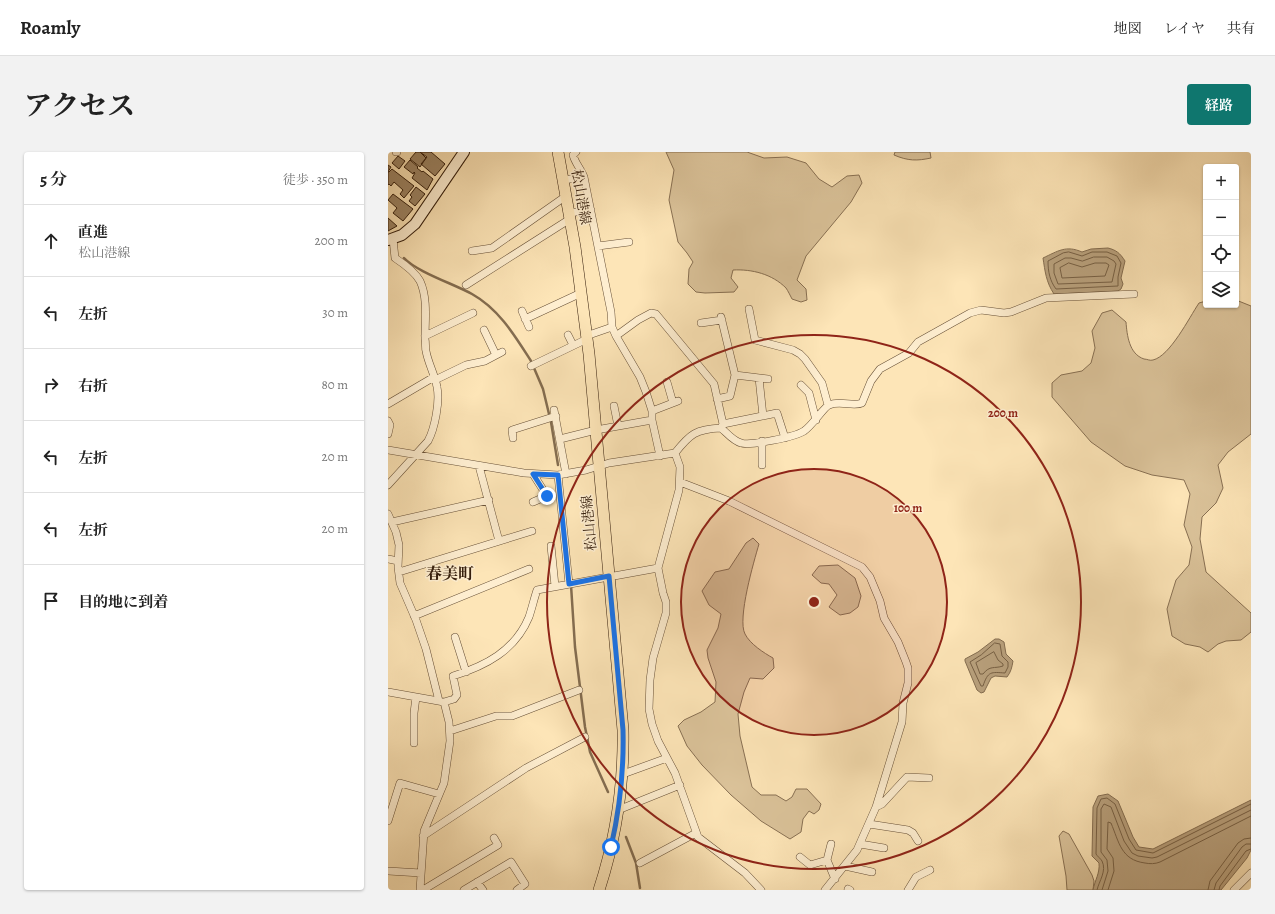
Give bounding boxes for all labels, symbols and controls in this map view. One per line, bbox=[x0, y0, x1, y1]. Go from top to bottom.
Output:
text: Roamly bbox=[20, 15, 80, 41]
text: 地図 bbox=[1114, 19, 1142, 38]
text: レイヤ bbox=[1164, 19, 1205, 38]
text: 共有 bbox=[1227, 19, 1255, 38]
button: 経路 bbox=[1187, 84, 1251, 125]
text: アクセス bbox=[24, 87, 135, 125]
map controls bbox=[1203, 164, 1239, 308]
button: + bbox=[1203, 164, 1239, 200]
text: 5 分 bbox=[40, 168, 67, 191]
street label: 松山港線 bbox=[567, 168, 595, 226]
text: 徒歩 · 350 m bbox=[283, 171, 348, 188]
button: − bbox=[1203, 200, 1239, 236]
text: 直進 bbox=[78, 222, 108, 242]
icon: ahead bbox=[40, 230, 62, 252]
text: 200 m bbox=[315, 232, 348, 249]
button: locate bbox=[1203, 236, 1239, 272]
text: 松山港線 bbox=[78, 244, 130, 261]
button: layers bbox=[1203, 272, 1239, 308]
icon: left bbox=[40, 302, 62, 324]
text: 左折 bbox=[78, 304, 108, 324]
text: 30 m bbox=[322, 304, 348, 321]
icon: right bbox=[40, 374, 62, 396]
text: 右折 bbox=[78, 376, 108, 396]
text: 80 m bbox=[321, 376, 348, 393]
text: 200 m bbox=[988, 405, 1018, 421]
icon: left bbox=[40, 446, 62, 468]
text: 左折 bbox=[78, 448, 108, 468]
text: 20 m bbox=[322, 448, 348, 465]
route end bbox=[538, 487, 556, 505]
street label: 松山港線 bbox=[577, 494, 601, 552]
text: 100 m bbox=[894, 500, 922, 516]
icon: left bbox=[40, 518, 62, 540]
text: 左折 bbox=[78, 520, 108, 540]
text: 20 m bbox=[322, 520, 348, 537]
district label: 春美町 bbox=[426, 563, 474, 585]
icon: arrive bbox=[40, 590, 62, 612]
text: 目的地に到着 bbox=[78, 592, 168, 612]
centre of rings bbox=[807, 595, 821, 609]
route start bbox=[602, 838, 620, 856]

